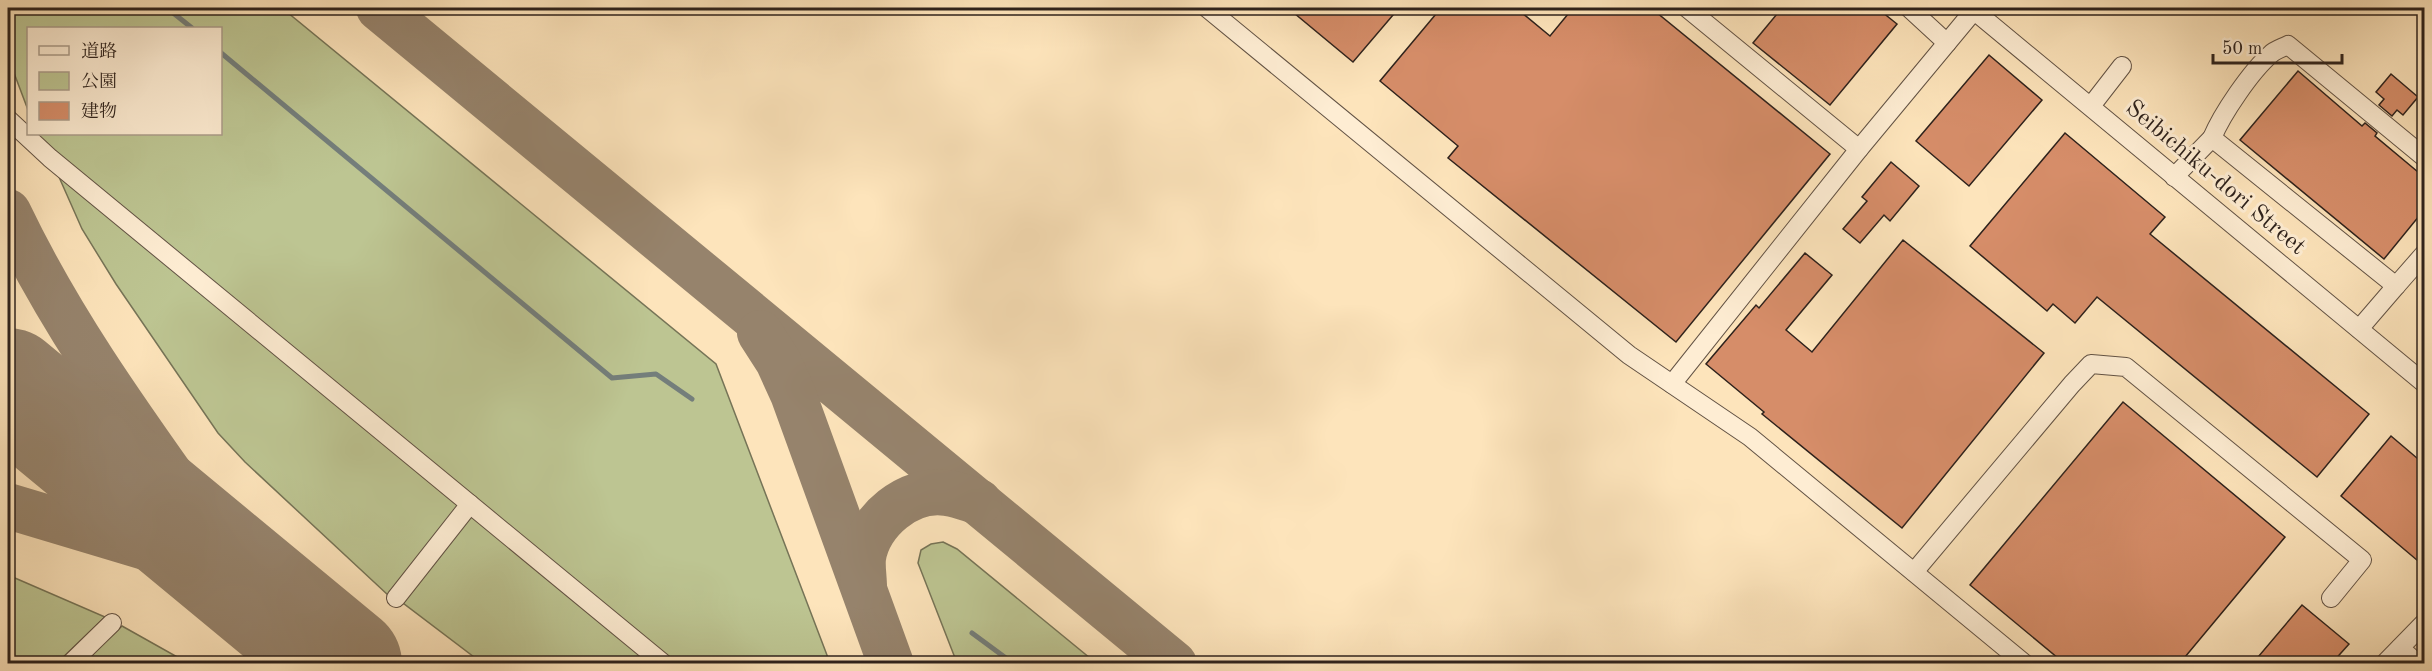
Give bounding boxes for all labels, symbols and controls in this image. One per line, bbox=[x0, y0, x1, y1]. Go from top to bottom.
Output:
legend bbox=[27, 27, 222, 135]
scale bar bbox=[2213, 27, 2342, 65]
text: 50 m bbox=[2222, 40, 2262, 58]
text: 道路 bbox=[81, 41, 117, 61]
text: 公園 bbox=[81, 72, 117, 91]
street label: Seibichiku-dori Street bbox=[2121, 96, 2309, 260]
text: 建物 bbox=[81, 101, 117, 121]

